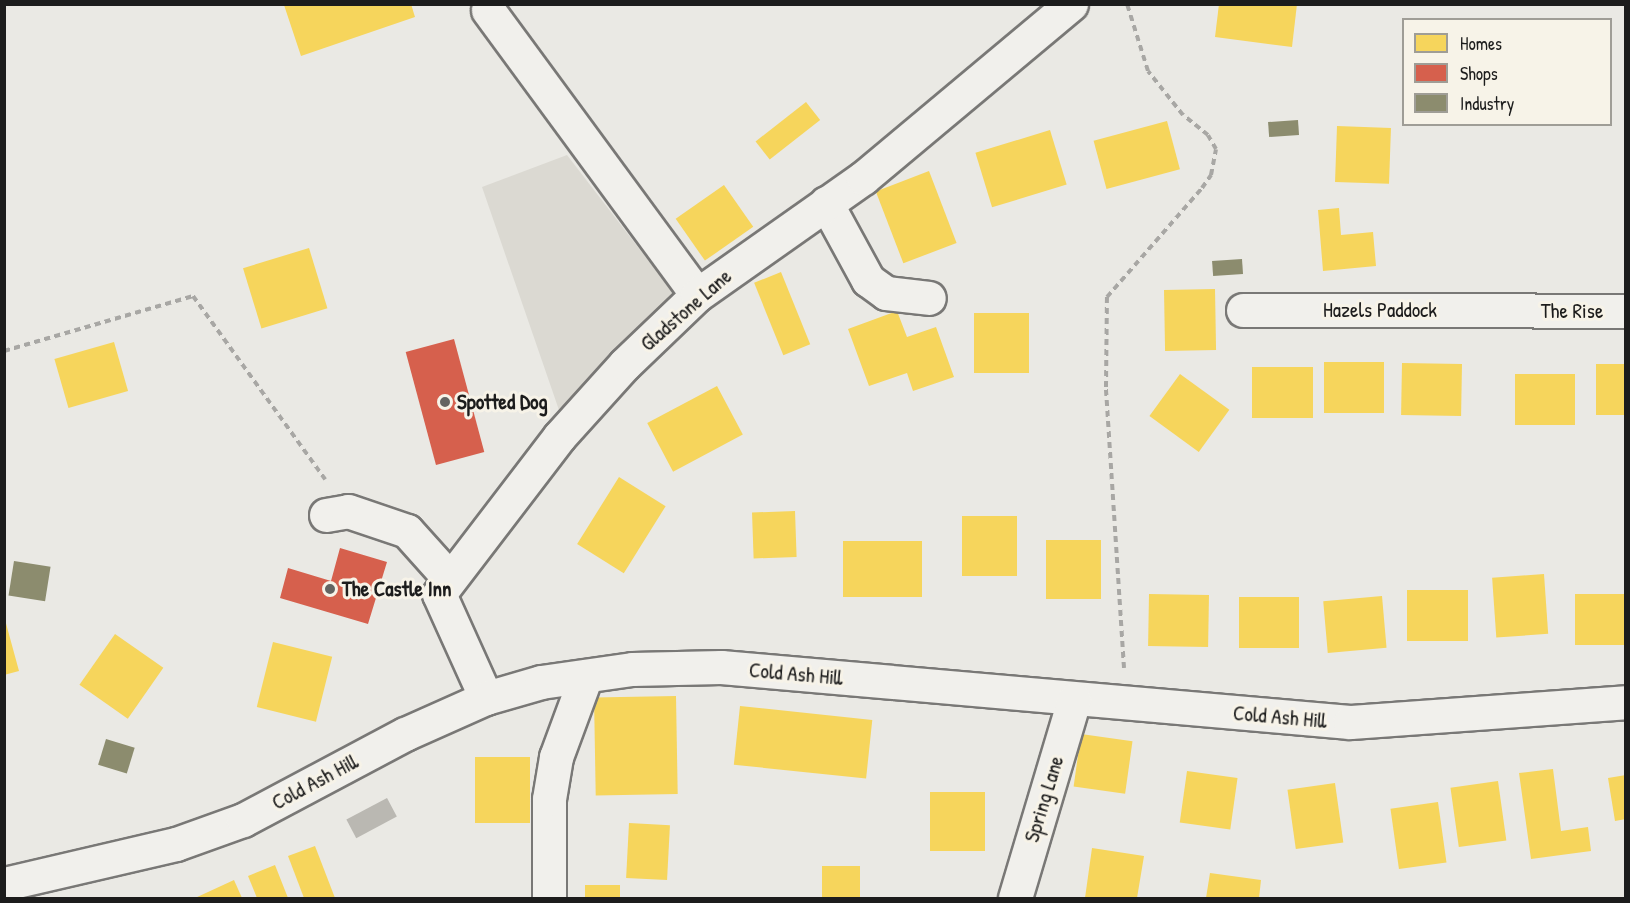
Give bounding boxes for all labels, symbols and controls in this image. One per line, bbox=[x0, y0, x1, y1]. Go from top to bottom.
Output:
legend bbox=[1402, 18, 1612, 126]
text: Homes bbox=[1460, 31, 1502, 56]
text: Shops bbox=[1460, 61, 1498, 86]
text: Industry bbox=[1460, 91, 1514, 116]
street label: Gladstone Lane bbox=[635, 264, 737, 356]
street label: Hazels Paddock bbox=[1323, 297, 1437, 323]
street label: The Rise bbox=[1541, 298, 1603, 324]
place label: Spotted Dog bbox=[457, 389, 548, 415]
marker: Spotted Dog bbox=[438, 395, 452, 409]
place label: The Castle Inn bbox=[342, 576, 452, 602]
marker: The Castle Inn bbox=[323, 582, 337, 596]
street label: Cold Ash Hill bbox=[748, 657, 844, 691]
street label: Cold Ash Hill bbox=[1232, 700, 1328, 734]
street label: Cold Ash Hill bbox=[268, 749, 362, 815]
street label: Spring Lane bbox=[1019, 753, 1069, 845]

